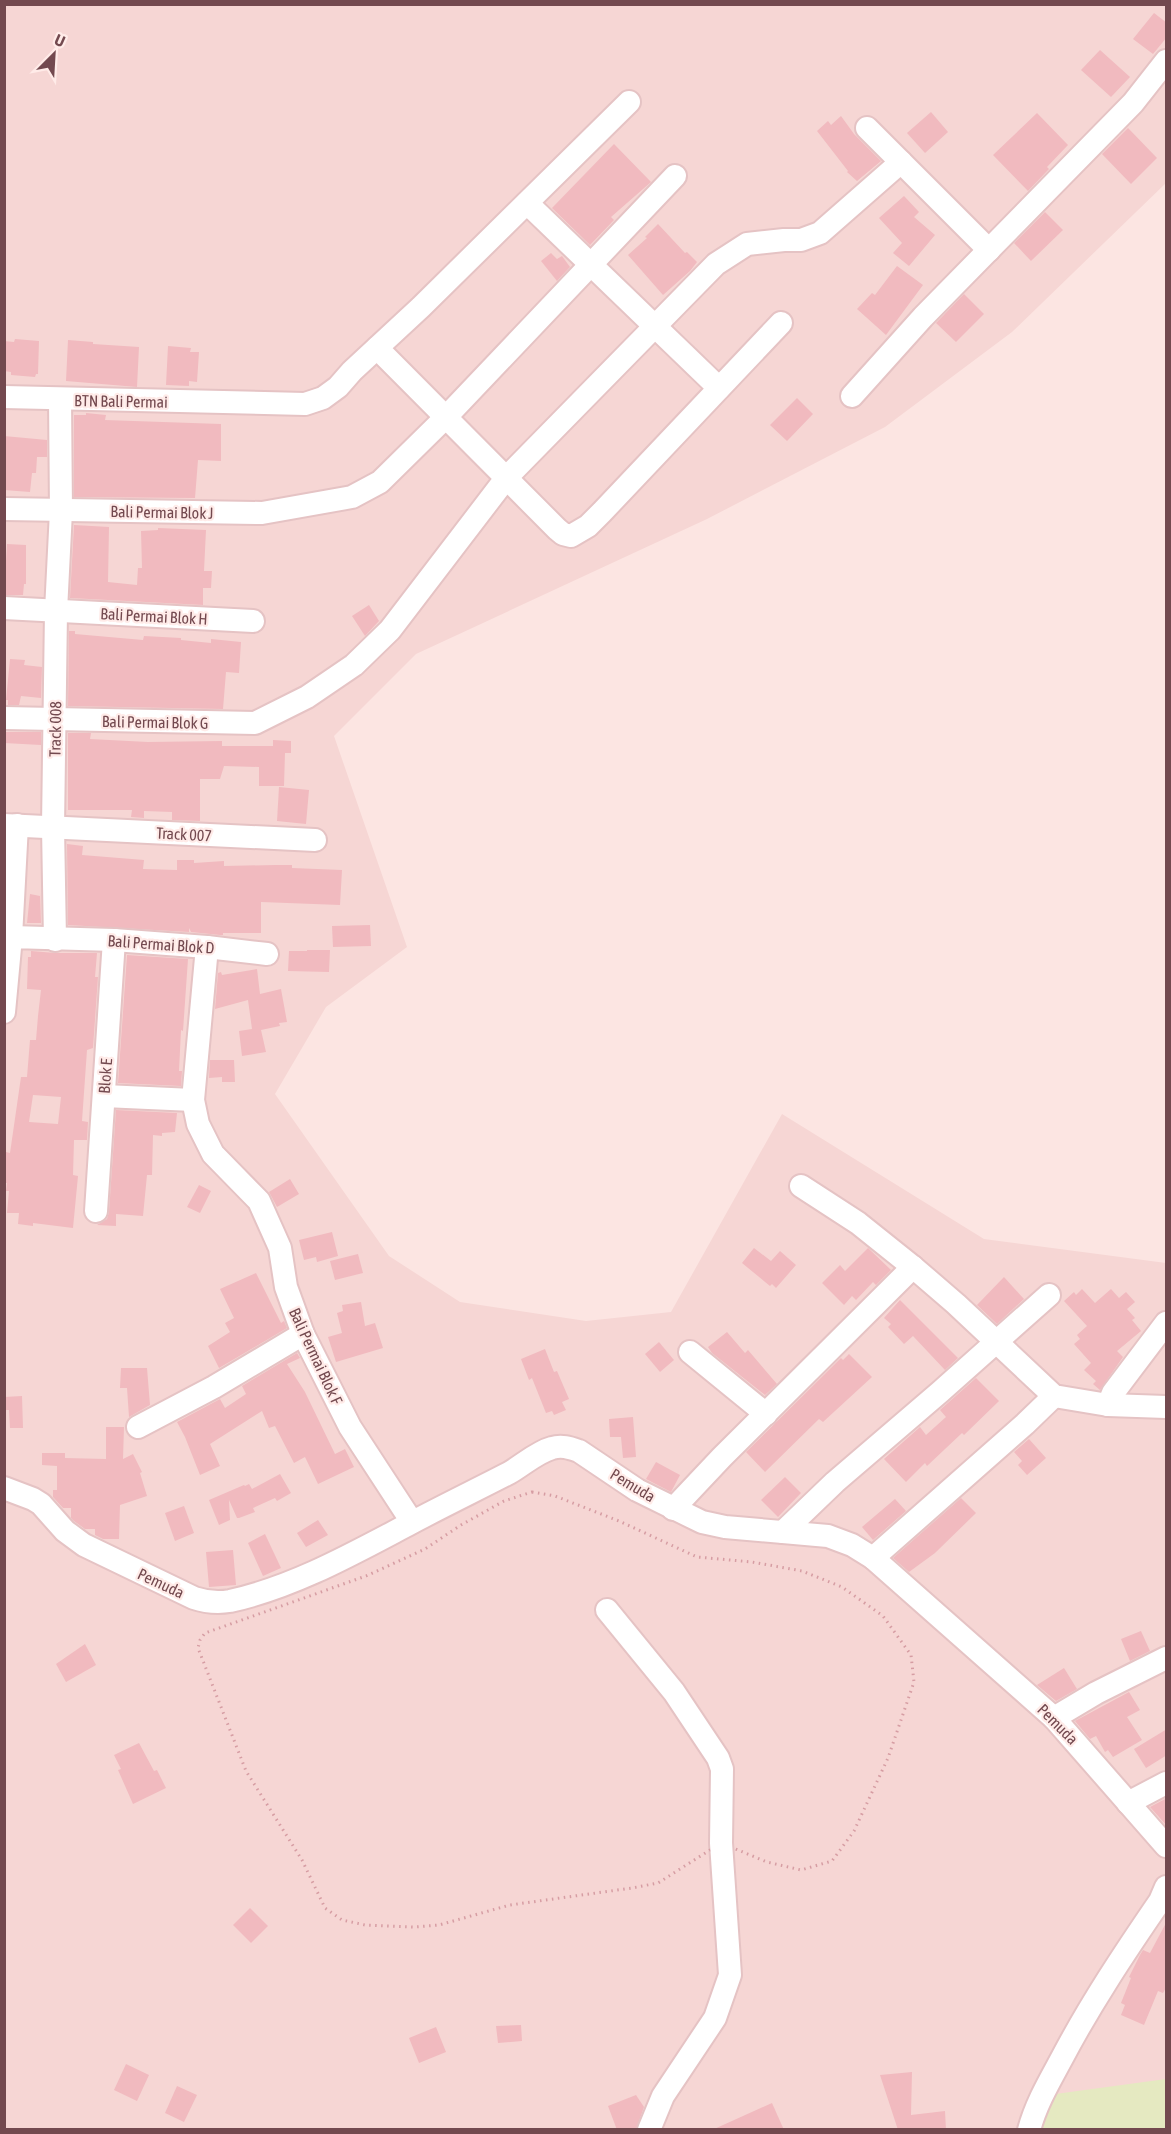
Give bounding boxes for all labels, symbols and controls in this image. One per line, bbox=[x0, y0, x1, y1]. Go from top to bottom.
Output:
north arrow bbox=[24, 24, 84, 84]
text: U bbox=[52, 30, 68, 50]
street label: BTN Bali Permai bbox=[74, 391, 168, 411]
street label: Bali Permai Blok J bbox=[110, 502, 214, 522]
street label: Bali Permai Blok H bbox=[100, 604, 208, 628]
street label: Track 008 bbox=[46, 701, 64, 757]
street label: Bali Permai Blok G bbox=[102, 712, 208, 732]
street label: Track 007 bbox=[156, 824, 212, 844]
street label: Bali Permai Blok D bbox=[107, 931, 215, 957]
street label: Blok E bbox=[95, 1058, 115, 1094]
street label: Bali Permai Blok F bbox=[286, 1305, 346, 1408]
street label: Pemuda bbox=[607, 1465, 659, 1505]
street label: Pemuda bbox=[135, 1564, 187, 1602]
street label: Pemuda bbox=[1034, 1700, 1082, 1748]

